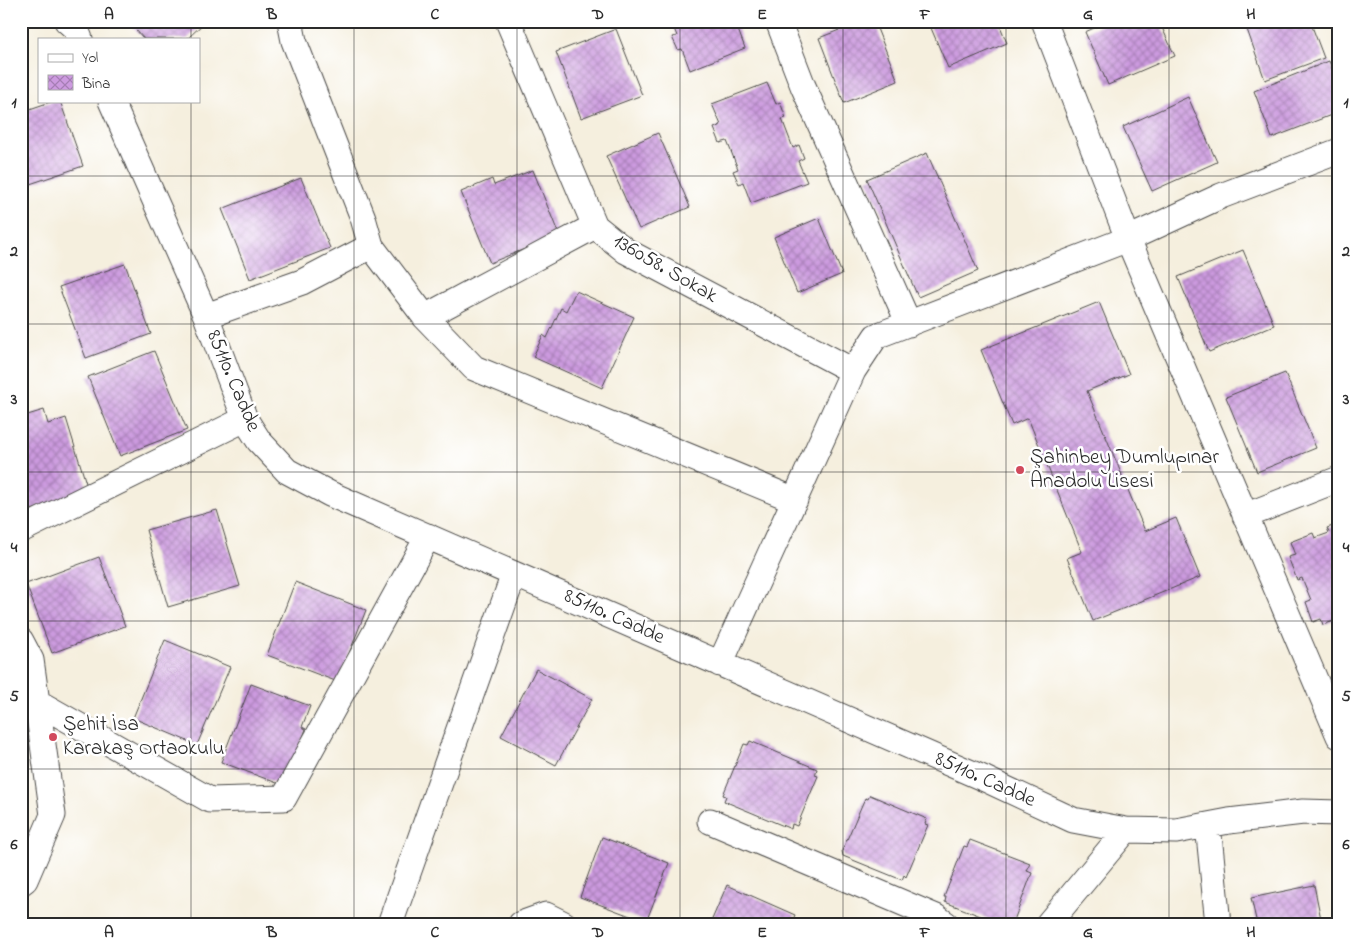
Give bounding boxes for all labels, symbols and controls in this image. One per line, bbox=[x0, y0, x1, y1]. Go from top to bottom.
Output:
text: A bbox=[104, 3, 114, 27]
text: B bbox=[266, 3, 278, 27]
text: C bbox=[431, 3, 440, 27]
text: D bbox=[591, 3, 604, 27]
text: E bbox=[757, 3, 767, 27]
text: F bbox=[919, 3, 931, 27]
text: G bbox=[1083, 3, 1093, 27]
text: H bbox=[1246, 3, 1256, 27]
legend bbox=[38, 38, 200, 102]
text: Yol bbox=[82, 47, 98, 69]
text: Bina bbox=[81, 73, 110, 95]
text: 1 bbox=[11, 91, 17, 115]
text: 1 bbox=[1343, 91, 1349, 115]
street label: 136058. Sokak bbox=[607, 227, 724, 312]
text: 2 bbox=[9, 240, 18, 264]
text: 2 bbox=[1341, 240, 1350, 264]
street label: 85110. Cadde bbox=[198, 326, 268, 437]
text: 3 bbox=[10, 388, 18, 412]
text: 3 bbox=[1342, 388, 1350, 412]
place label: Şahinbey Dumlupınar Anadolu Lisesi bbox=[1030, 443, 1219, 497]
marker: Şahinbey Dumlupınar Anadolu Lisesi bbox=[1014, 464, 1026, 476]
text: 4 bbox=[10, 536, 18, 560]
text: 4 bbox=[1342, 536, 1350, 560]
street label: 85110. Cadde bbox=[559, 581, 670, 653]
text: 5 bbox=[9, 685, 19, 709]
text: 5 bbox=[1341, 685, 1351, 709]
place label: Şehit İsa Karakaş Ortaokulu bbox=[63, 710, 225, 764]
marker: Şehit İsa Karakaş Ortaokulu bbox=[47, 731, 59, 743]
street label: 85110. Cadde bbox=[930, 744, 1041, 816]
text: 6 bbox=[9, 833, 18, 857]
text: 6 bbox=[1341, 833, 1350, 857]
text: A bbox=[104, 921, 114, 945]
text: B bbox=[266, 921, 278, 945]
text: C bbox=[431, 921, 440, 945]
text: D bbox=[591, 921, 604, 945]
text: E bbox=[757, 921, 767, 945]
text: F bbox=[919, 921, 931, 945]
text: G bbox=[1083, 921, 1093, 945]
text: H bbox=[1246, 921, 1256, 945]

